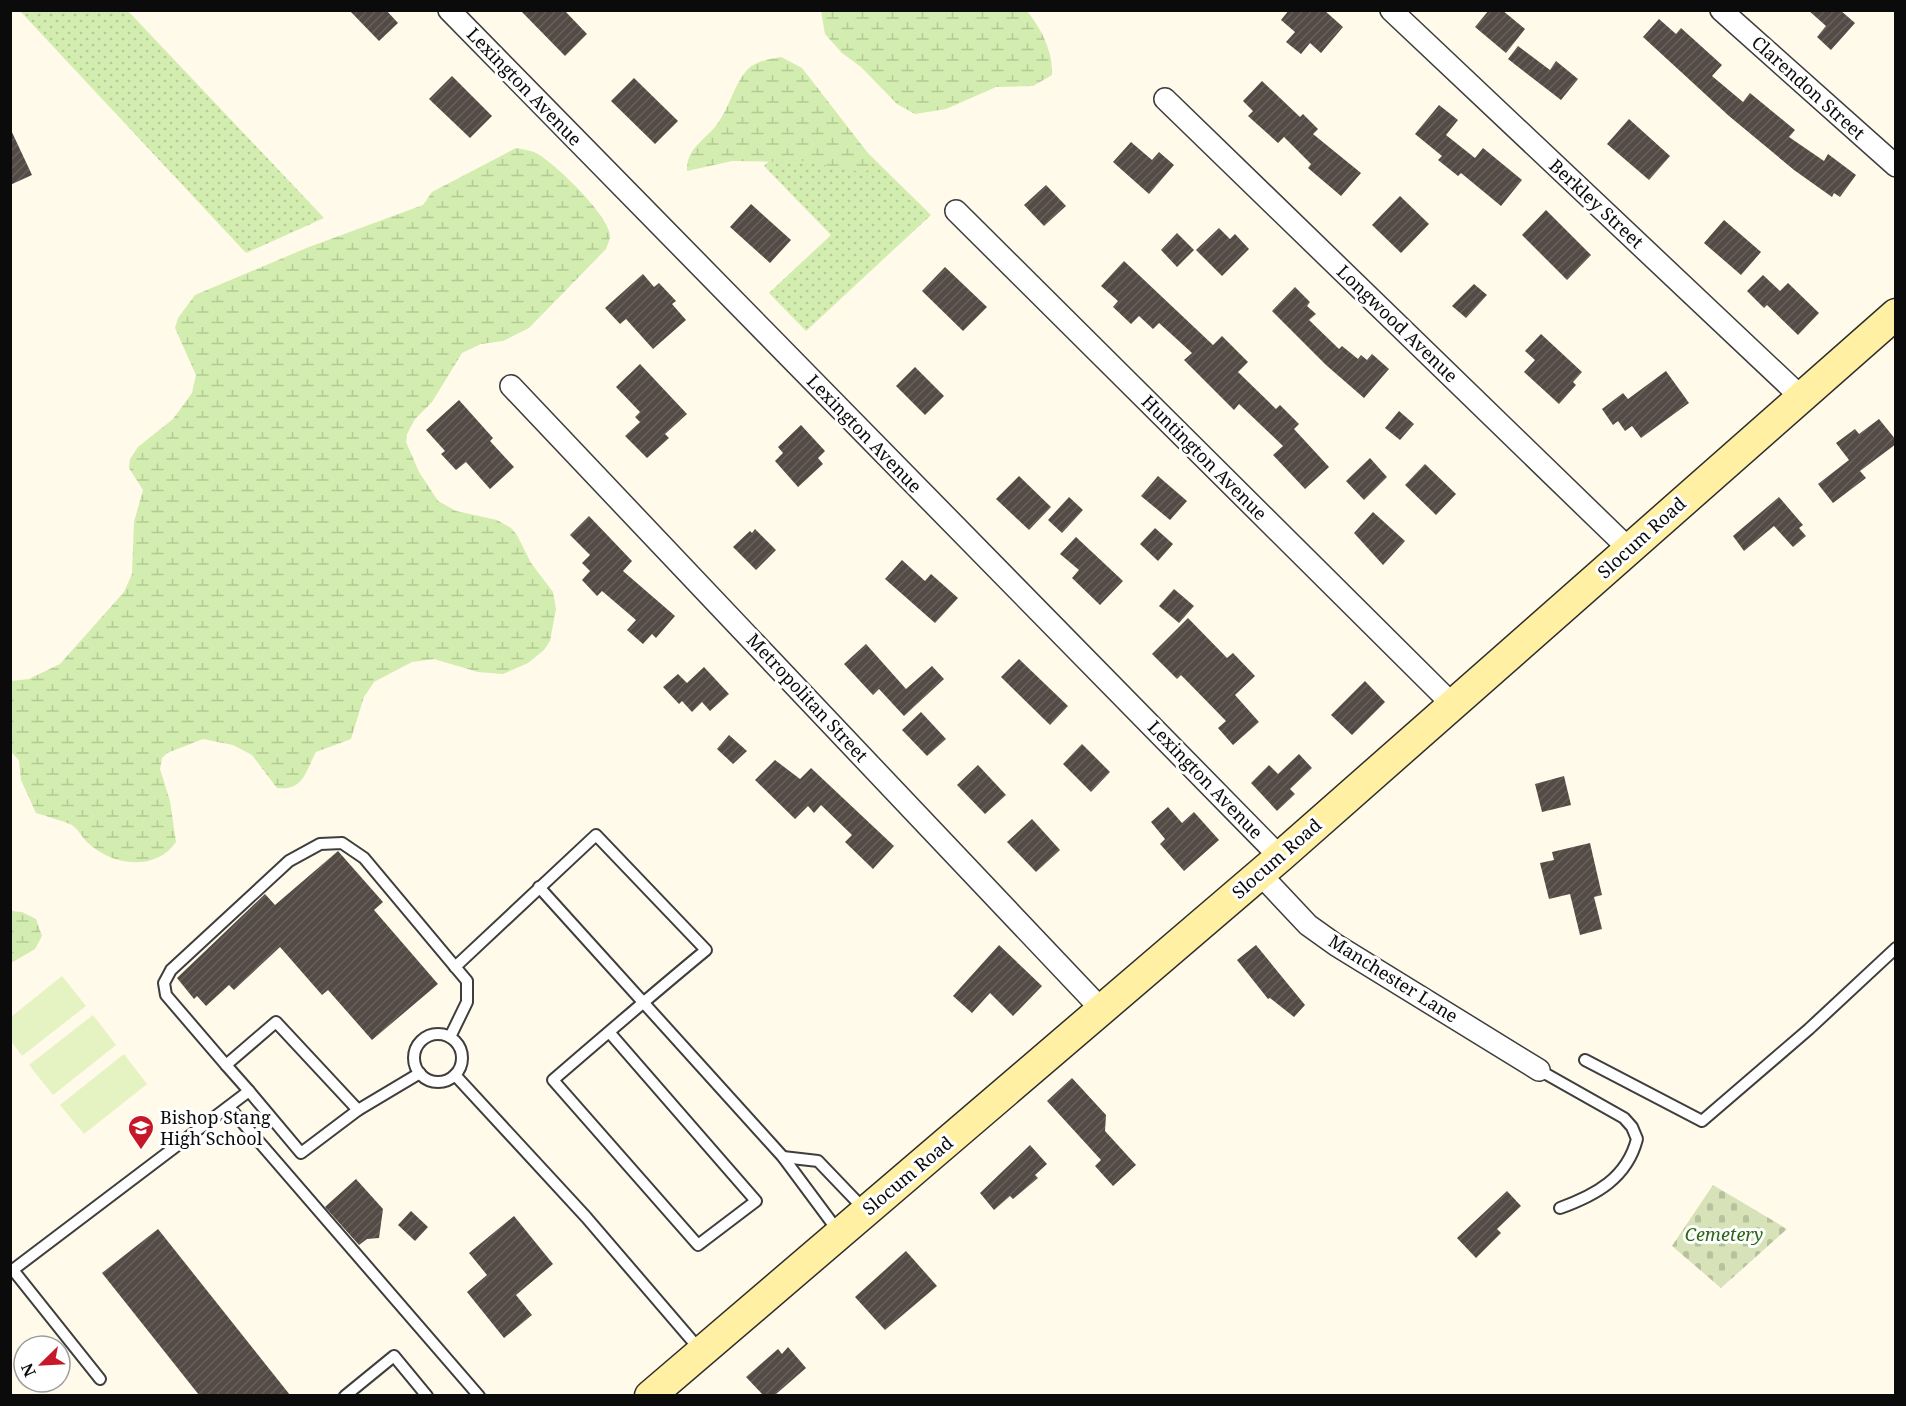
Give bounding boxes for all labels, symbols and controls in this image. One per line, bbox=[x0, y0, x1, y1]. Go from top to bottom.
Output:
street label: Lexington Avenue bbox=[462, 22, 587, 151]
street label: Clarendon Street bbox=[1747, 30, 1870, 144]
street label: Berkley Street bbox=[1544, 153, 1649, 253]
street label: Longwood Avenue bbox=[1332, 259, 1463, 387]
street label: Lexington Avenue bbox=[802, 369, 927, 498]
street label: Huntington Avenue bbox=[1137, 389, 1273, 525]
street label: Slocum Road bbox=[1592, 491, 1691, 583]
street label: Metropolitan Street bbox=[742, 628, 874, 767]
street label: Lexington Avenue bbox=[1143, 715, 1268, 844]
street label: Slocum Road bbox=[1227, 813, 1326, 904]
street label: Manchester Lane bbox=[1324, 929, 1463, 1028]
place label: Bishop Stang High School bbox=[160, 1105, 271, 1150]
school or university icon: Bishop Stang High School bbox=[126, 1113, 156, 1151]
street label: Slocum Road bbox=[857, 1130, 958, 1220]
park label: Cemetery bbox=[1685, 1222, 1763, 1246]
north arrow bbox=[12, 1334, 72, 1394]
text: N bbox=[16, 1360, 41, 1380]

